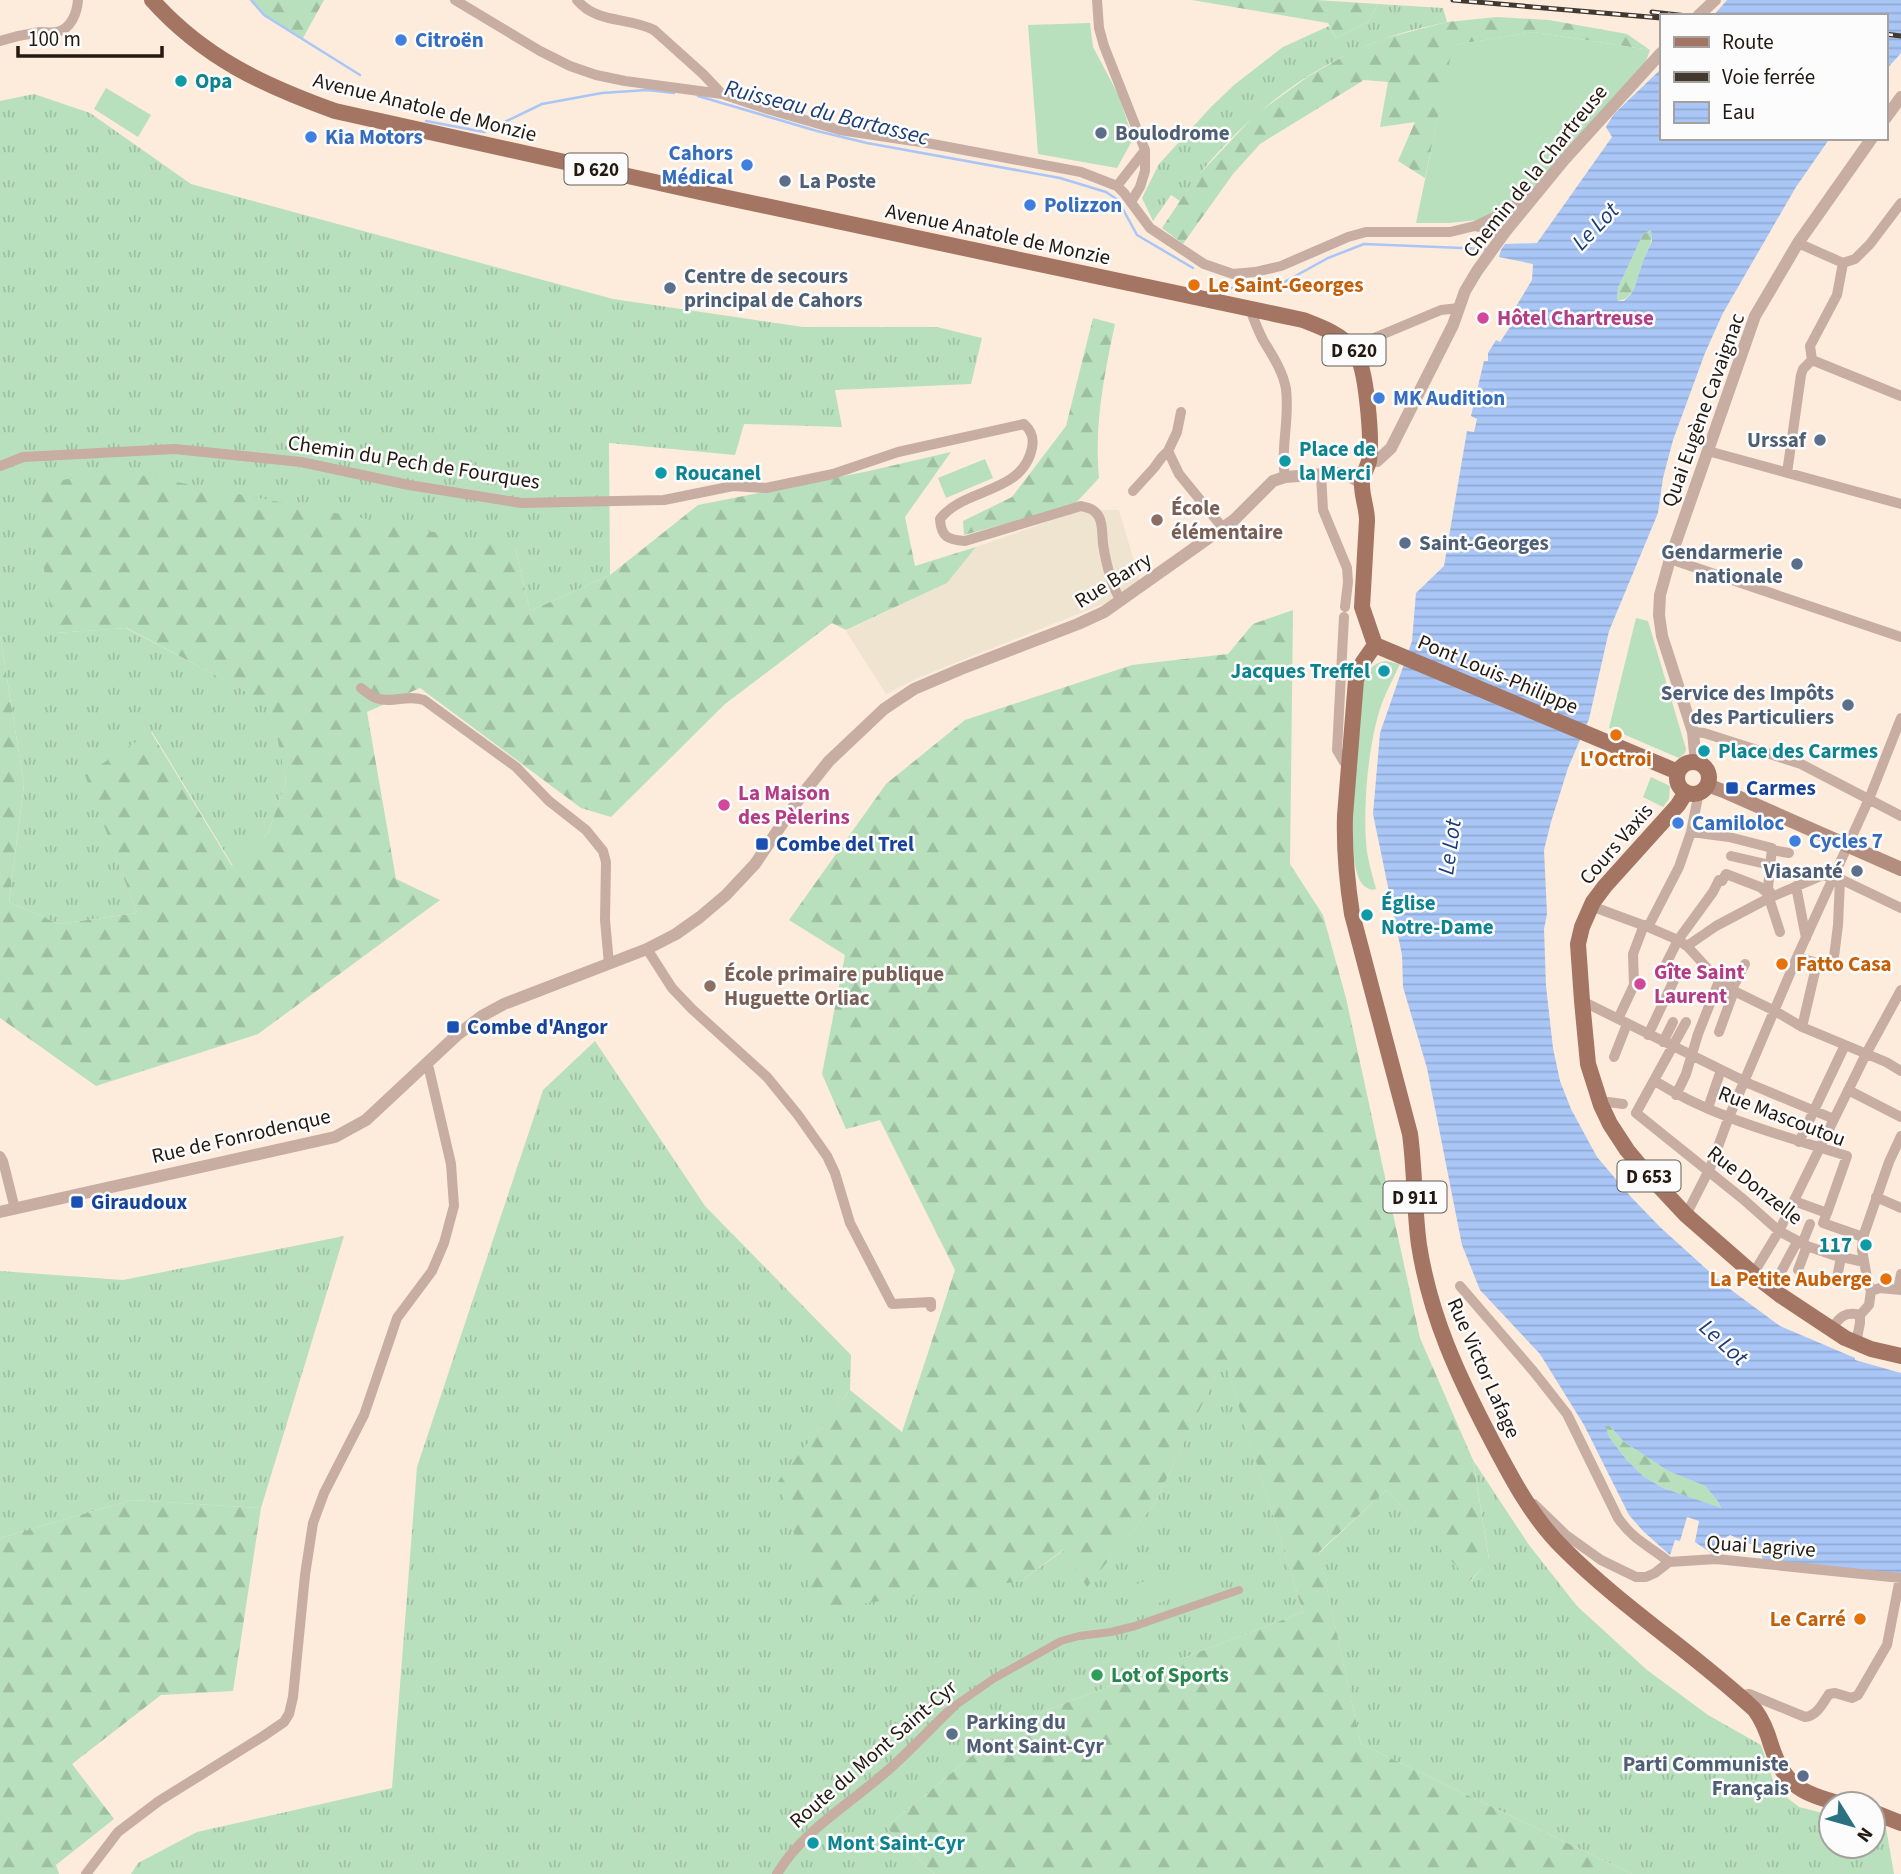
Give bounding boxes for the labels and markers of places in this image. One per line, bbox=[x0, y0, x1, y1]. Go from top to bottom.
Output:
place label: Citroën bbox=[415, 25, 484, 55]
marker: Citroën bbox=[393, 32, 409, 48]
place label: Opa bbox=[195, 66, 232, 96]
marker: Opa bbox=[173, 73, 189, 89]
place label: Boulodrome bbox=[1115, 118, 1230, 148]
place label: Kia Motors bbox=[325, 122, 423, 152]
marker: Boulodrome bbox=[1093, 125, 1109, 141]
marker: Kia Motors bbox=[303, 129, 319, 145]
place label: Cahors Médical bbox=[662, 138, 733, 192]
marker: Cahors Médical bbox=[739, 157, 755, 173]
place label: La Poste bbox=[799, 166, 876, 196]
marker: La Poste bbox=[777, 173, 793, 189]
place label: Polizzon bbox=[1044, 190, 1122, 220]
marker: Polizzon bbox=[1022, 197, 1038, 213]
place label: Centre de secours principal de Cahors bbox=[684, 261, 862, 315]
place label: Le Saint-Georges bbox=[1208, 270, 1364, 300]
marker: Le Saint-Georges bbox=[1186, 277, 1202, 293]
marker: Centre de secours principal de Cahors bbox=[662, 280, 678, 296]
place label: Hôtel Chartreuse bbox=[1497, 303, 1654, 333]
marker: Hôtel Chartreuse bbox=[1475, 310, 1491, 326]
place label: MK Audition bbox=[1393, 383, 1505, 413]
marker: MK Audition bbox=[1371, 390, 1387, 406]
place label: Urssaf bbox=[1747, 425, 1807, 455]
marker: Urssaf bbox=[1812, 432, 1828, 448]
place label: Place de la Merci bbox=[1299, 434, 1376, 488]
marker: Place de la Merci bbox=[1277, 453, 1293, 469]
place label: Roucanel bbox=[675, 458, 761, 488]
marker: Roucanel bbox=[653, 465, 669, 481]
place label: École élémentaire bbox=[1171, 493, 1283, 547]
marker: École élémentaire bbox=[1149, 512, 1165, 528]
place label: Saint-Georges bbox=[1419, 528, 1549, 558]
marker: Saint-Georges bbox=[1397, 535, 1413, 551]
place label: Gendarmerie nationale bbox=[1661, 537, 1783, 591]
marker: Gendarmerie nationale bbox=[1789, 556, 1805, 572]
place label: Jacques Treffel bbox=[1230, 656, 1370, 686]
marker: Jacques Treffel bbox=[1376, 663, 1392, 679]
place label: Service des Impôts des Particuliers bbox=[1661, 678, 1834, 732]
marker: Service des Impôts des Particuliers bbox=[1840, 697, 1856, 713]
marker: L'Octroi bbox=[1608, 727, 1624, 743]
place label: Place des Carmes bbox=[1718, 736, 1878, 766]
marker: Place des Carmes bbox=[1696, 743, 1712, 759]
place label: L'Octroi bbox=[1580, 744, 1652, 774]
place label: Carmes bbox=[1746, 773, 1816, 803]
place label: La Maison des Pèlerins bbox=[738, 778, 850, 832]
marker: Carmes bbox=[1724, 780, 1740, 796]
marker: La Maison des Pèlerins bbox=[716, 797, 732, 813]
place label: Camiloloc bbox=[1692, 808, 1784, 838]
marker: Camiloloc bbox=[1670, 815, 1686, 831]
place label: Cycles 7 bbox=[1809, 826, 1883, 856]
place label: Combe del Trel bbox=[776, 829, 914, 859]
marker: Cycles 7 bbox=[1787, 833, 1803, 849]
marker: Combe del Trel bbox=[754, 836, 770, 852]
place label: Viasanté bbox=[1763, 856, 1843, 886]
marker: Viasanté bbox=[1849, 863, 1865, 879]
place label: Église Notre-Dame bbox=[1381, 888, 1494, 942]
marker: Église Notre-Dame bbox=[1359, 907, 1375, 923]
place label: Fatto Casa bbox=[1796, 949, 1892, 979]
marker: Fatto Casa bbox=[1774, 956, 1790, 972]
place label: Gîte Saint Laurent bbox=[1654, 957, 1745, 1011]
place label: École primaire publique Huguette Orliac bbox=[724, 959, 944, 1013]
marker: Gîte Saint Laurent bbox=[1632, 976, 1648, 992]
marker: École primaire publique Huguette Orliac bbox=[702, 978, 718, 994]
place label: Combe d'Angor bbox=[467, 1012, 608, 1042]
marker: Combe d'Angor bbox=[445, 1019, 461, 1035]
place label: Giraudoux bbox=[91, 1187, 188, 1217]
marker: Giraudoux bbox=[69, 1194, 85, 1210]
place label: 117 bbox=[1819, 1230, 1852, 1260]
marker: 117 bbox=[1858, 1237, 1874, 1253]
place label: La Petite Auberge bbox=[1710, 1264, 1872, 1294]
marker: La Petite Auberge bbox=[1878, 1271, 1894, 1287]
place label: Le Carré bbox=[1770, 1604, 1846, 1634]
marker: Le Carré bbox=[1852, 1611, 1868, 1627]
place label: Lot of Sports bbox=[1111, 1660, 1229, 1690]
marker: Lot of Sports bbox=[1089, 1667, 1105, 1683]
place label: Parking du Mont Saint-Cyr bbox=[966, 1707, 1104, 1761]
marker: Parking du Mont Saint-Cyr bbox=[944, 1726, 960, 1742]
place label: Parti Communiste Français bbox=[1623, 1749, 1789, 1803]
marker: Parti Communiste Français bbox=[1795, 1768, 1811, 1784]
place label: Mont Saint-Cyr bbox=[827, 1828, 965, 1858]
marker: Mont Saint-Cyr bbox=[805, 1835, 821, 1851]

